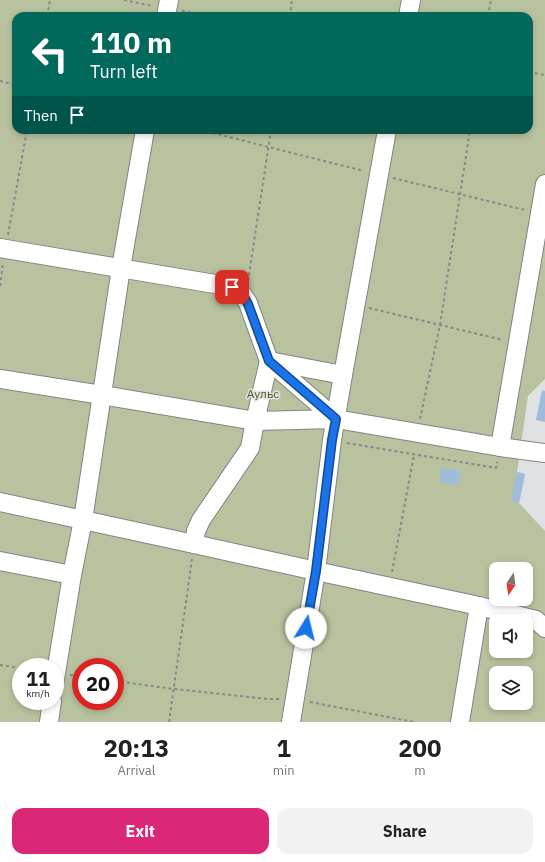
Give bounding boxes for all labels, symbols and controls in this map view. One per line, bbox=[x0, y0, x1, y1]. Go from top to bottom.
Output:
text: 110 m bbox=[90, 24, 172, 61]
icon: left bbox=[24, 28, 76, 80]
text: Turn left bbox=[90, 60, 158, 83]
icon: arrive bbox=[66, 104, 88, 126]
text: Then bbox=[24, 106, 58, 125]
pin bbox=[215, 270, 249, 304]
icon: arrive bbox=[221, 276, 243, 298]
park label: Аульс bbox=[247, 386, 279, 401]
north arrow bbox=[489, 562, 533, 606]
map controls bbox=[489, 562, 533, 710]
position arrow bbox=[285, 607, 327, 649]
button: sound bbox=[489, 614, 533, 658]
speed limit sign: 20 bbox=[72, 658, 124, 710]
text: 11 bbox=[26, 665, 50, 692]
button: layers bbox=[489, 666, 533, 710]
text: km/h bbox=[26, 687, 50, 700]
text: 20:13 bbox=[104, 732, 169, 764]
text: 1 bbox=[276, 732, 291, 764]
text: 200 bbox=[398, 732, 441, 764]
text: Arrival bbox=[117, 762, 155, 779]
text: min bbox=[273, 762, 295, 779]
text: m bbox=[414, 762, 425, 779]
button: Exit bbox=[12, 808, 269, 854]
button: Share bbox=[277, 808, 533, 854]

